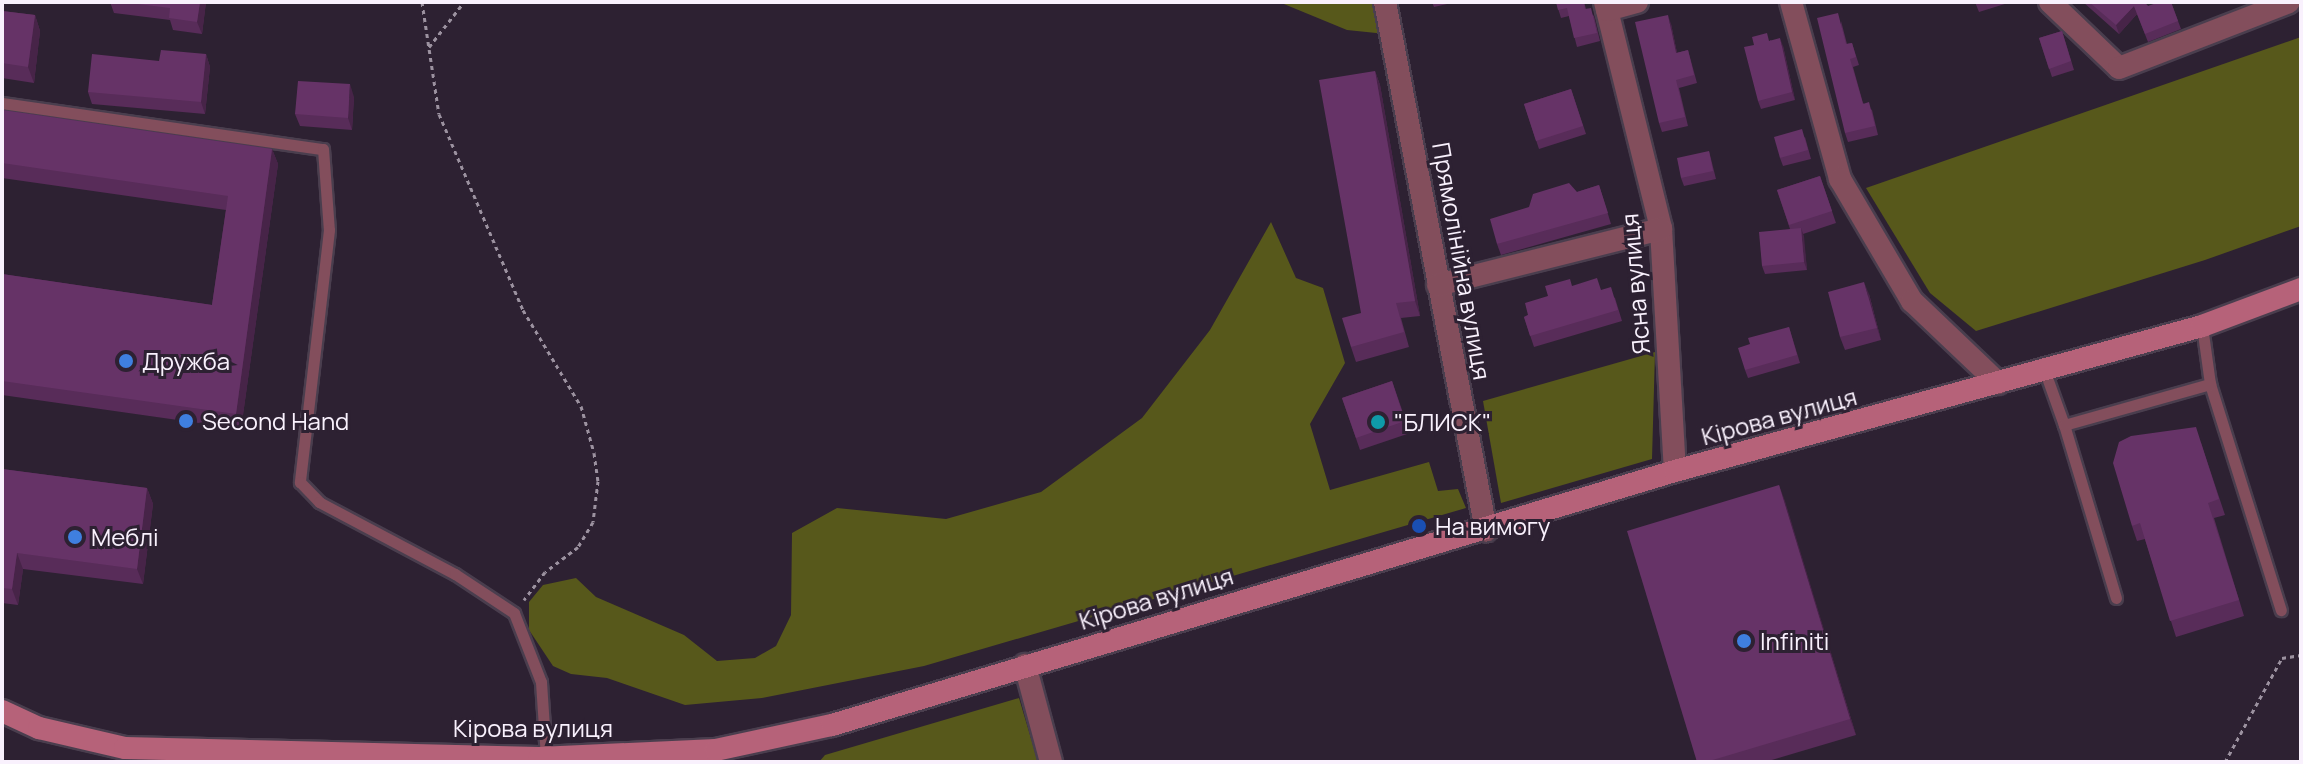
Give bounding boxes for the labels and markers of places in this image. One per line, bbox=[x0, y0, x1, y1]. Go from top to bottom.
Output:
place label: Дружба bbox=[142, 347, 230, 375]
marker: Дружба bbox=[117, 352, 135, 370]
place label: Second Hand bbox=[202, 407, 349, 435]
place label: "БЛИСК" bbox=[1394, 408, 1491, 436]
marker: Second Hand bbox=[177, 412, 195, 430]
marker: "БЛИСК" bbox=[1369, 413, 1387, 431]
place label: На вимогу bbox=[1435, 512, 1551, 540]
marker: На вимогу bbox=[1410, 517, 1428, 535]
place label: Меблі bbox=[91, 523, 159, 551]
marker: Меблі bbox=[66, 528, 84, 546]
place label: Infiniti bbox=[1760, 627, 1829, 655]
marker: Infiniti bbox=[1735, 632, 1753, 650]

